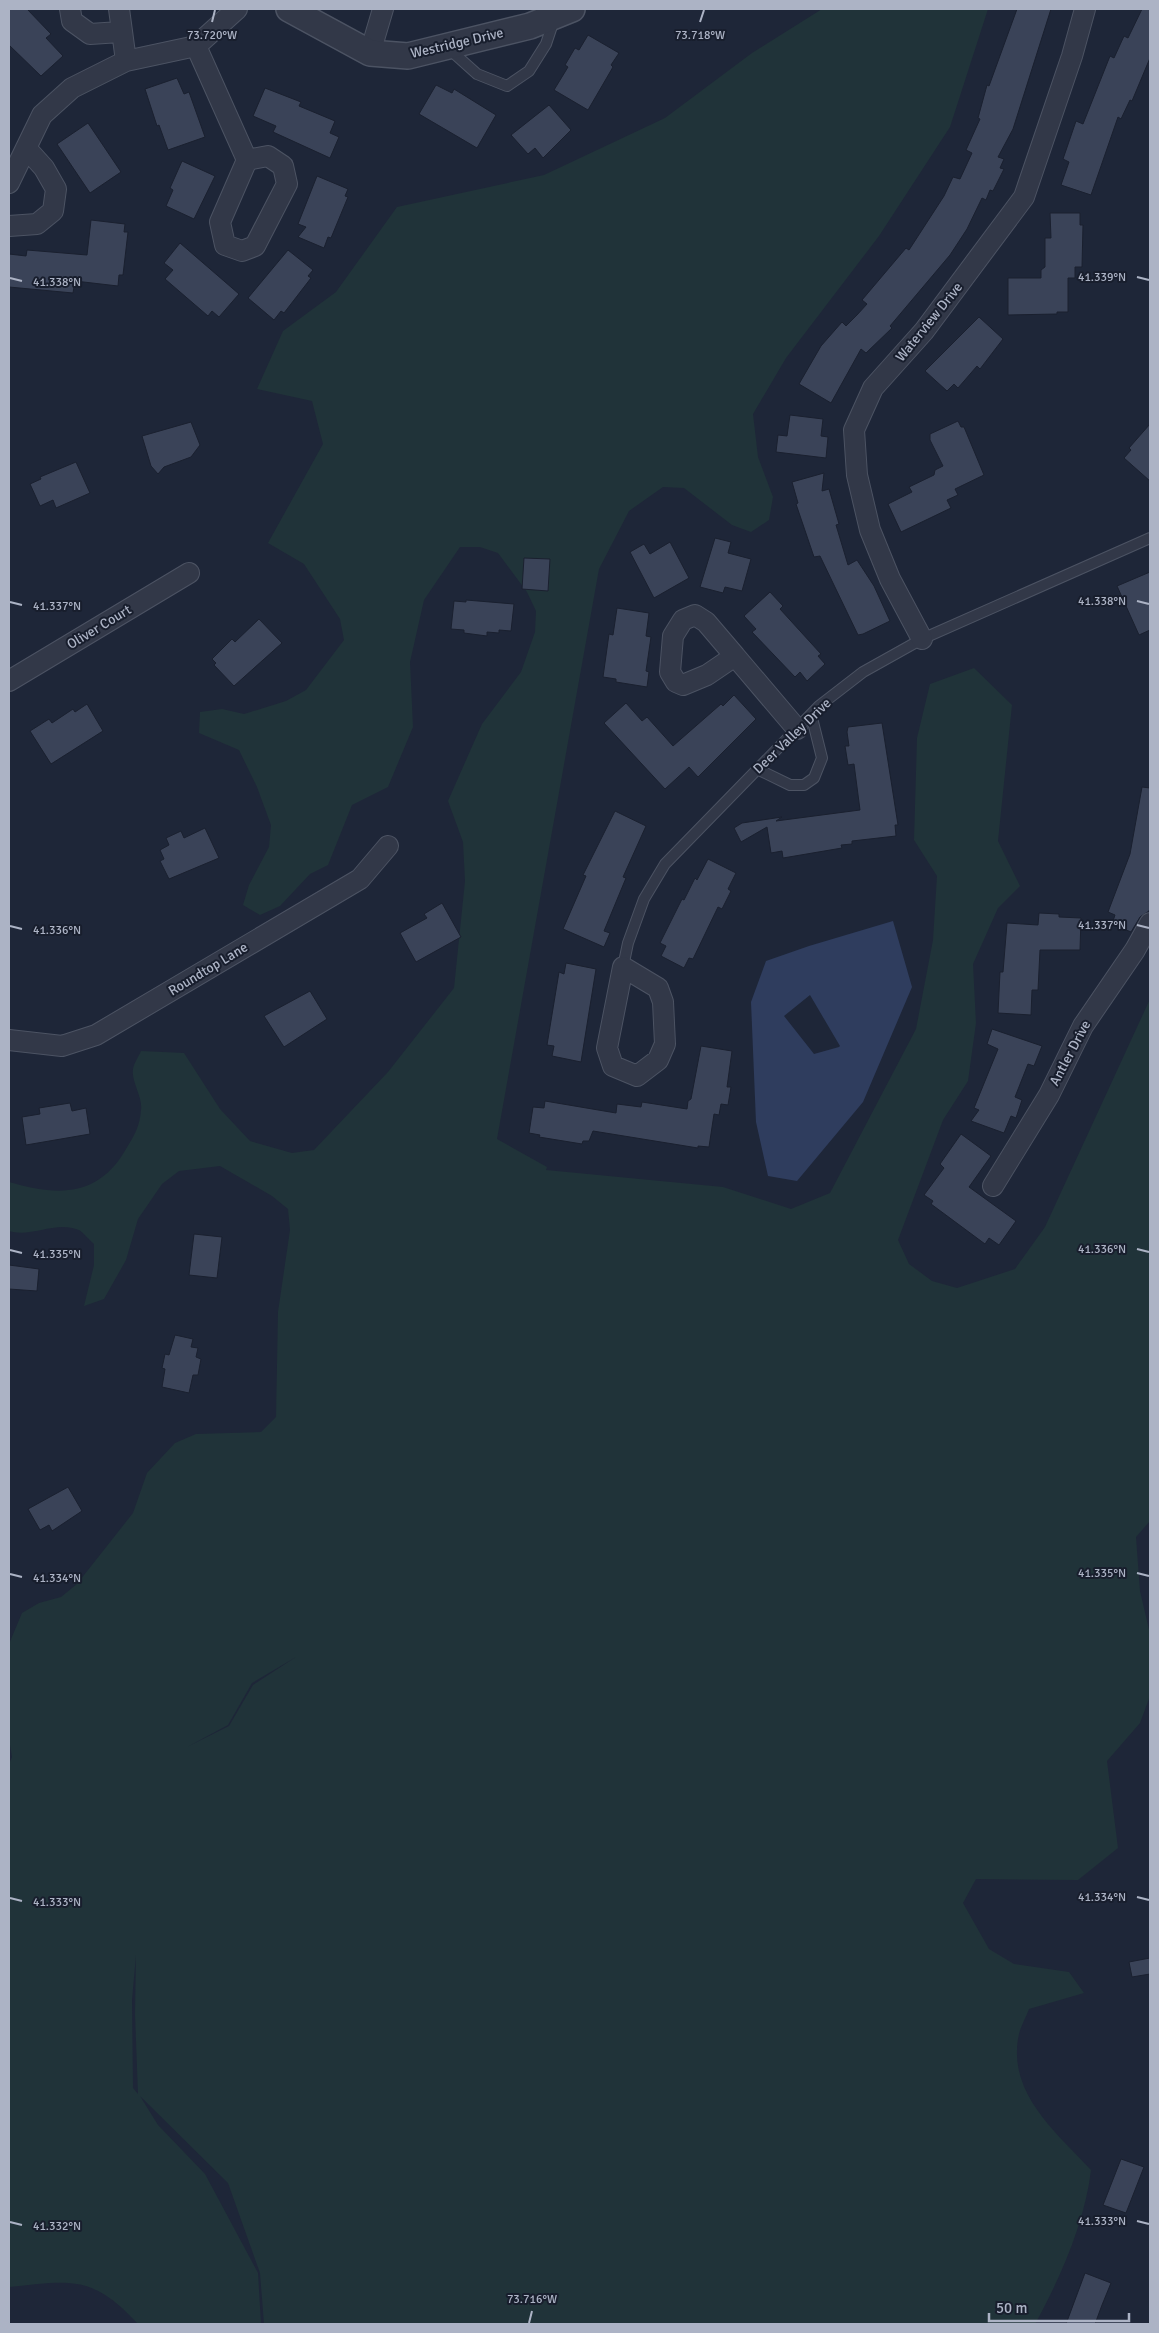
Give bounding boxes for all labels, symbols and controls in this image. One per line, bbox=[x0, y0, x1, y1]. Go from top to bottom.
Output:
street label: Westridge Drive bbox=[409, 24, 505, 62]
text: 73.720°W bbox=[187, 28, 237, 43]
text: 73.718°W bbox=[675, 28, 725, 43]
text: 41.339°N bbox=[1078, 270, 1126, 285]
text: 41.338°N bbox=[33, 275, 81, 290]
street label: Waterview Drive bbox=[892, 279, 966, 365]
text: 41.338°N bbox=[1078, 594, 1126, 609]
text: 41.337°N bbox=[33, 599, 81, 614]
street label: Oliver Court bbox=[64, 601, 134, 653]
street label: Deer Valley Drive bbox=[750, 695, 834, 777]
text: 41.337°N bbox=[1078, 918, 1126, 933]
text: 41.336°N bbox=[33, 923, 81, 938]
street label: Roundtop Lane bbox=[165, 939, 251, 999]
street label: Antler Drive bbox=[1046, 1017, 1094, 1089]
text: 41.336°N bbox=[1078, 1242, 1126, 1257]
text: 41.335°N bbox=[33, 1247, 81, 1262]
text: 41.335°N bbox=[1078, 1566, 1126, 1581]
text: 41.334°N bbox=[33, 1571, 81, 1586]
text: 41.334°N bbox=[1078, 1890, 1126, 1905]
text: 41.333°N bbox=[33, 1895, 81, 1910]
text: 41.333°N bbox=[1078, 2214, 1126, 2229]
text: 41.332°N bbox=[33, 2219, 81, 2234]
scale bar bbox=[989, 2290, 1129, 2322]
text: 73.716°W bbox=[507, 2292, 557, 2307]
text: 50 m bbox=[996, 2299, 1027, 2317]

